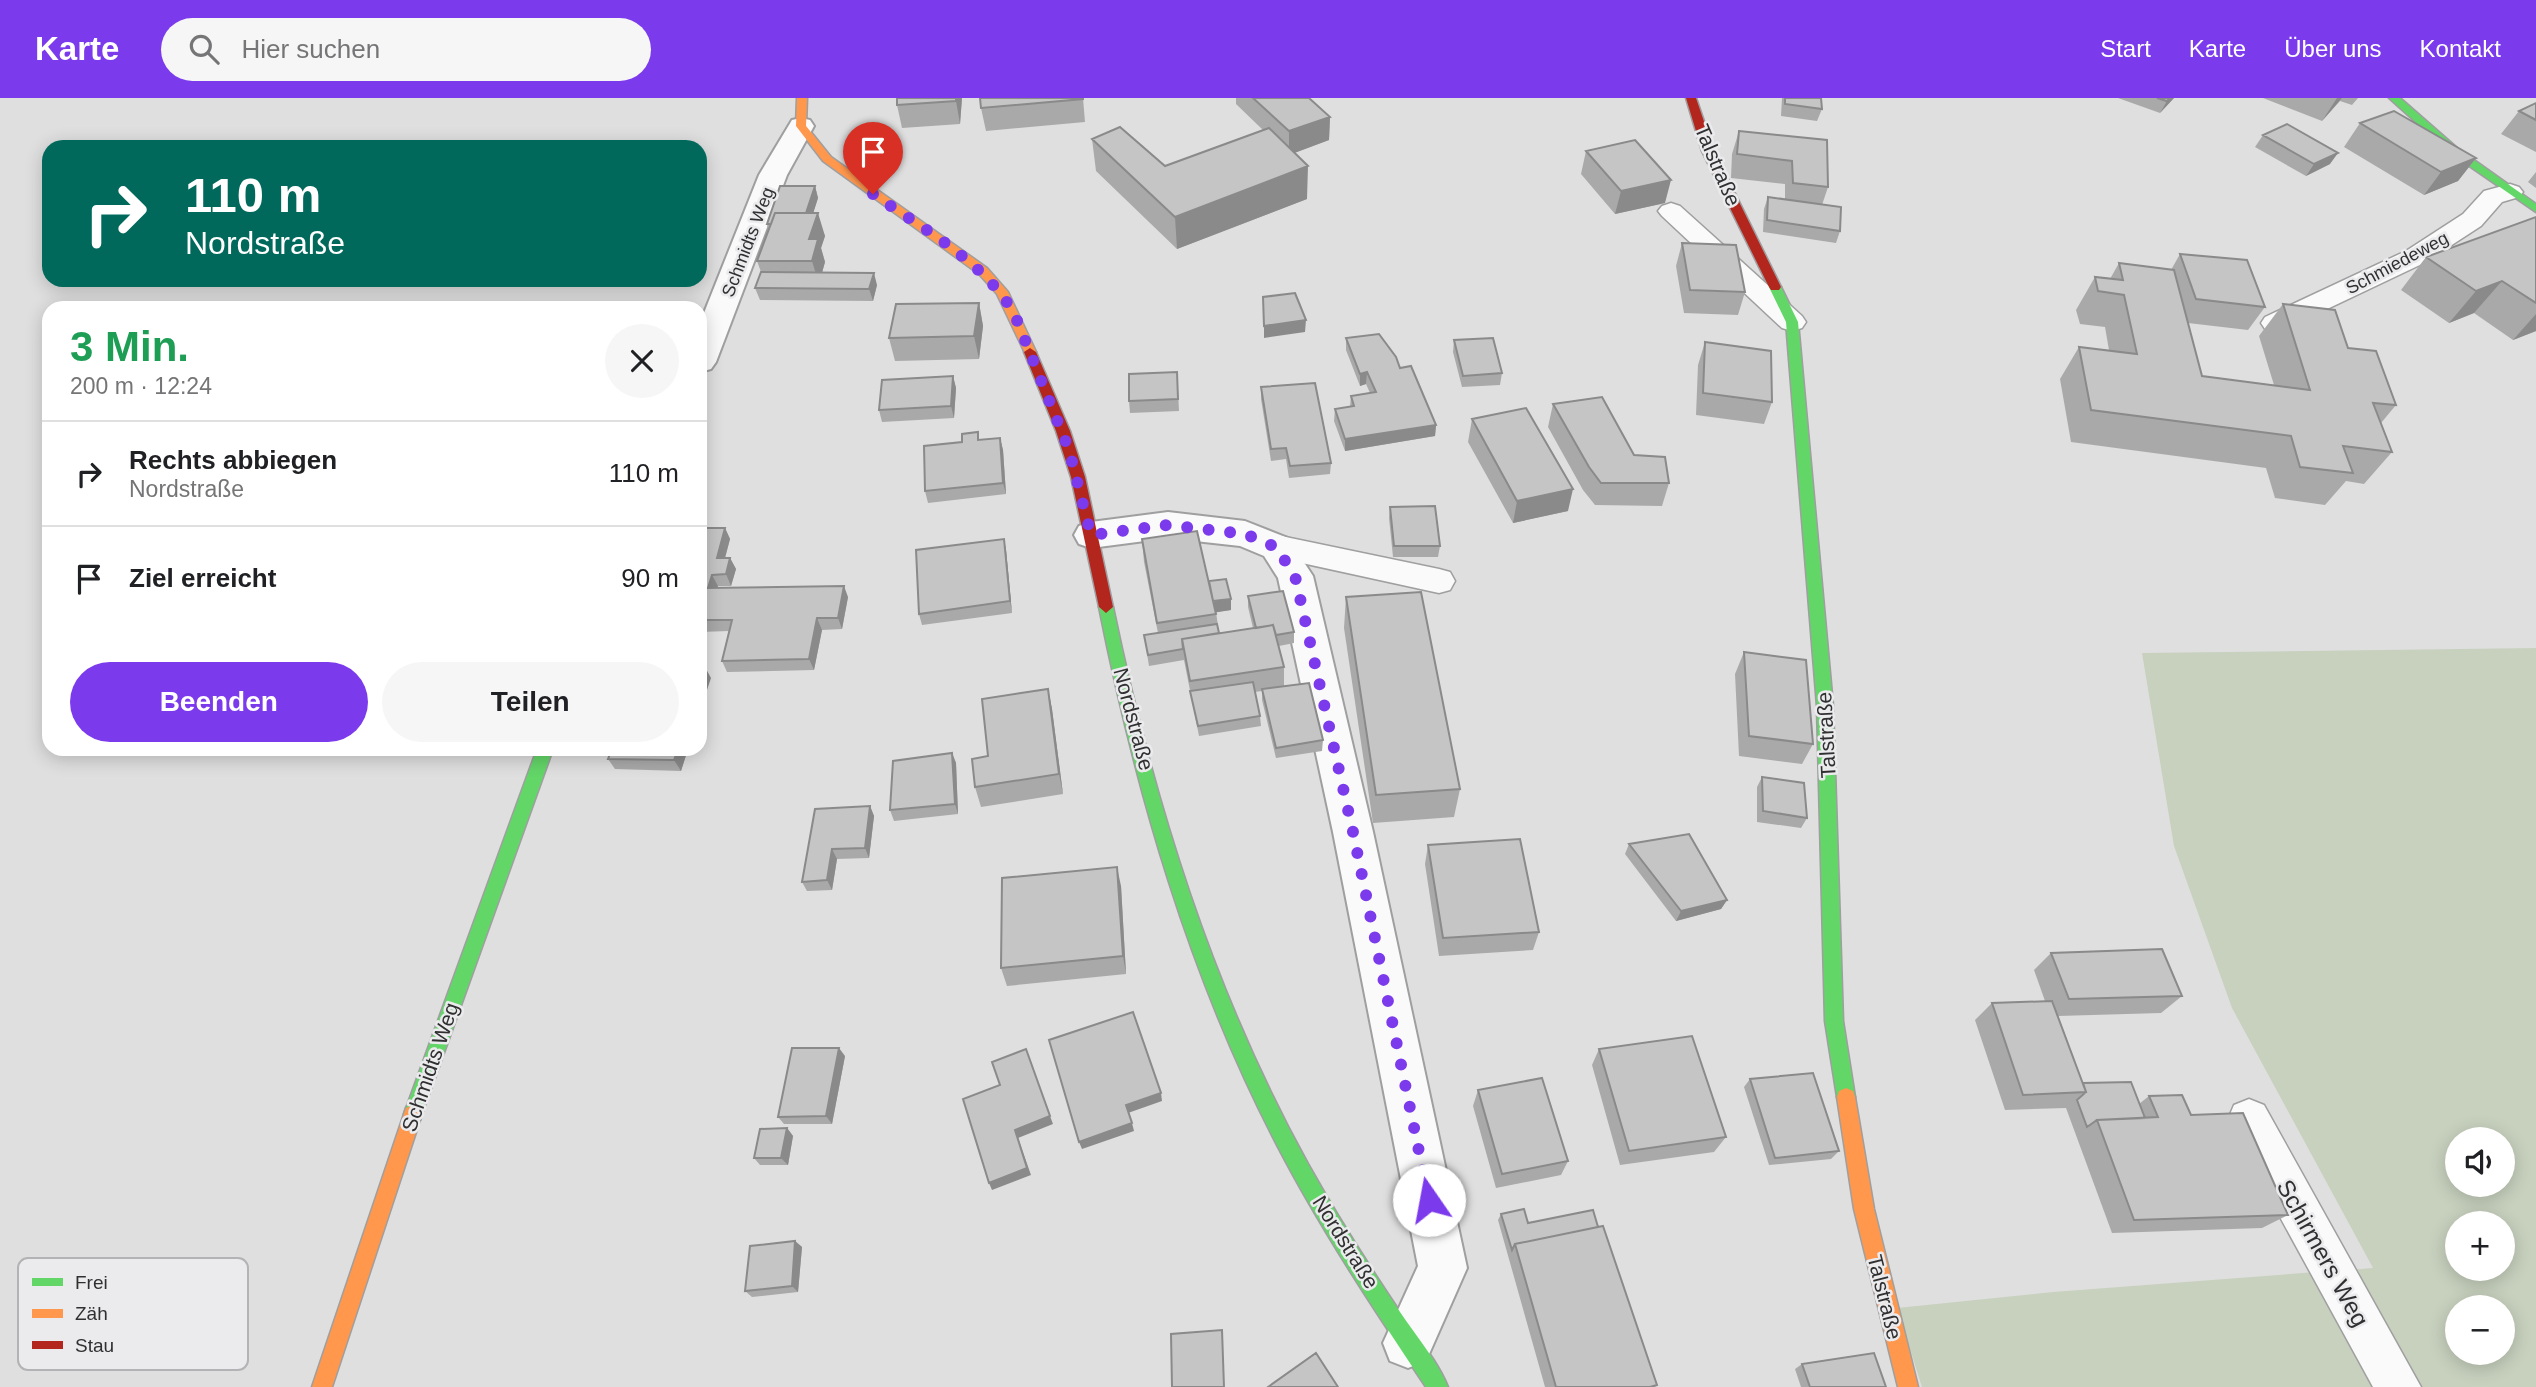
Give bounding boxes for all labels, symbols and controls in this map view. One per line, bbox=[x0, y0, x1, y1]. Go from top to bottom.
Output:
search box bbox=[161, 18, 651, 81]
text: Karte bbox=[35, 30, 119, 67]
icon: search bbox=[185, 30, 223, 68]
text: Hier suchen bbox=[241, 34, 380, 64]
text: Start bbox=[2100, 35, 2151, 62]
text: Karte bbox=[2189, 35, 2246, 62]
text: Über uns bbox=[2284, 35, 2382, 62]
text: Kontakt bbox=[2420, 35, 2501, 62]
street label: Talstraße bbox=[1691, 121, 1745, 209]
pin bbox=[843, 122, 903, 194]
icon: arrive bbox=[854, 133, 892, 171]
icon: right bbox=[70, 168, 161, 259]
text: 110 m bbox=[185, 168, 321, 222]
street label: Schmidts Weg bbox=[718, 184, 778, 300]
text: Nordstraße bbox=[185, 225, 345, 261]
street label: Schmiedeweg bbox=[2342, 228, 2452, 298]
text: 3 Min. bbox=[70, 323, 189, 370]
button: close bbox=[605, 324, 679, 398]
text: 200 m · 12:24 bbox=[70, 373, 212, 399]
text: Rechts abbiegen bbox=[129, 445, 337, 475]
icon: right bbox=[70, 455, 108, 493]
text: 110 m bbox=[609, 458, 679, 488]
text: Nordstraße bbox=[129, 476, 244, 502]
icon: arrive bbox=[70, 560, 108, 598]
text: Ziel erreicht bbox=[129, 563, 276, 593]
text: 90 m bbox=[621, 563, 679, 593]
button: Beenden bbox=[70, 662, 368, 742]
button: Teilen bbox=[382, 662, 679, 742]
street label: Nordstraße bbox=[1109, 665, 1159, 773]
street label: Talstraße bbox=[1812, 691, 1840, 779]
street label: Schmidts Weg bbox=[397, 999, 463, 1135]
map controls bbox=[2445, 1127, 2515, 1365]
button: sound bbox=[2445, 1127, 2515, 1197]
position arrow bbox=[1392, 1163, 1466, 1237]
street label: Schirmers Weg bbox=[2272, 1175, 2374, 1331]
street label: Nordstraße bbox=[1308, 1191, 1384, 1293]
button: + bbox=[2445, 1211, 2515, 1281]
street label: Talstraße bbox=[1863, 1252, 1907, 1342]
legend bbox=[18, 1258, 248, 1370]
text: Frei bbox=[75, 1272, 108, 1293]
button: − bbox=[2445, 1295, 2515, 1365]
text: Zäh bbox=[75, 1303, 108, 1324]
text: Stau bbox=[75, 1335, 114, 1356]

